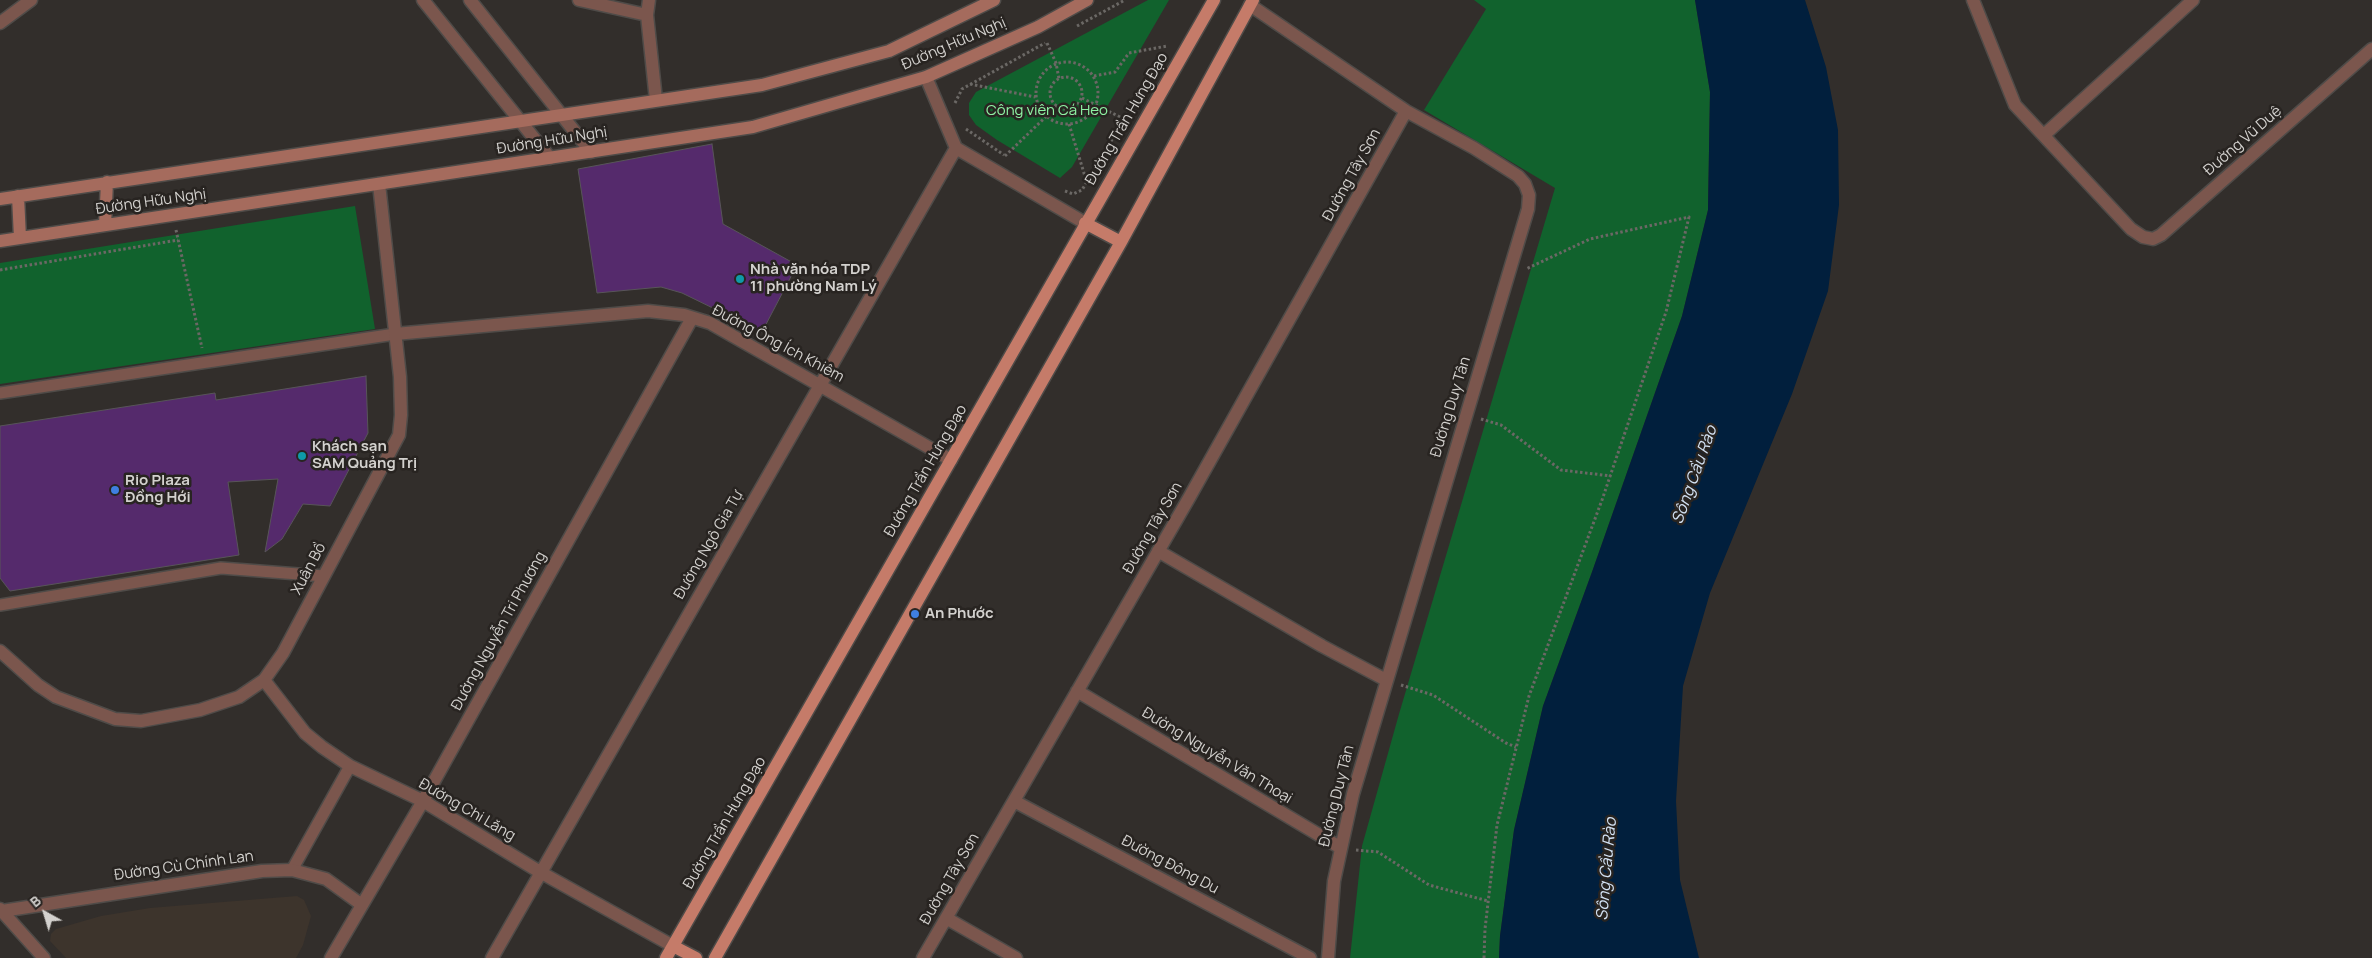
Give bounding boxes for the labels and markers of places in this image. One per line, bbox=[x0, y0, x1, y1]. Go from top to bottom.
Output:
place label: Nhà văn hóa TDP 11 phường Nam Lý bbox=[750, 261, 877, 296]
marker: Nhà văn hóa TDP 11 phường Nam Lý bbox=[734, 273, 746, 285]
place label: Khách sạn SAM Quảng Trị bbox=[312, 438, 417, 473]
marker: Khách sạn SAM Quảng Trị bbox=[296, 450, 308, 462]
place label: Rio Plaza Đồng Hới bbox=[125, 472, 191, 507]
marker: Rio Plaza Đồng Hới bbox=[109, 484, 121, 496]
place label: An Phước bbox=[925, 605, 994, 623]
marker: An Phước bbox=[909, 608, 921, 620]

